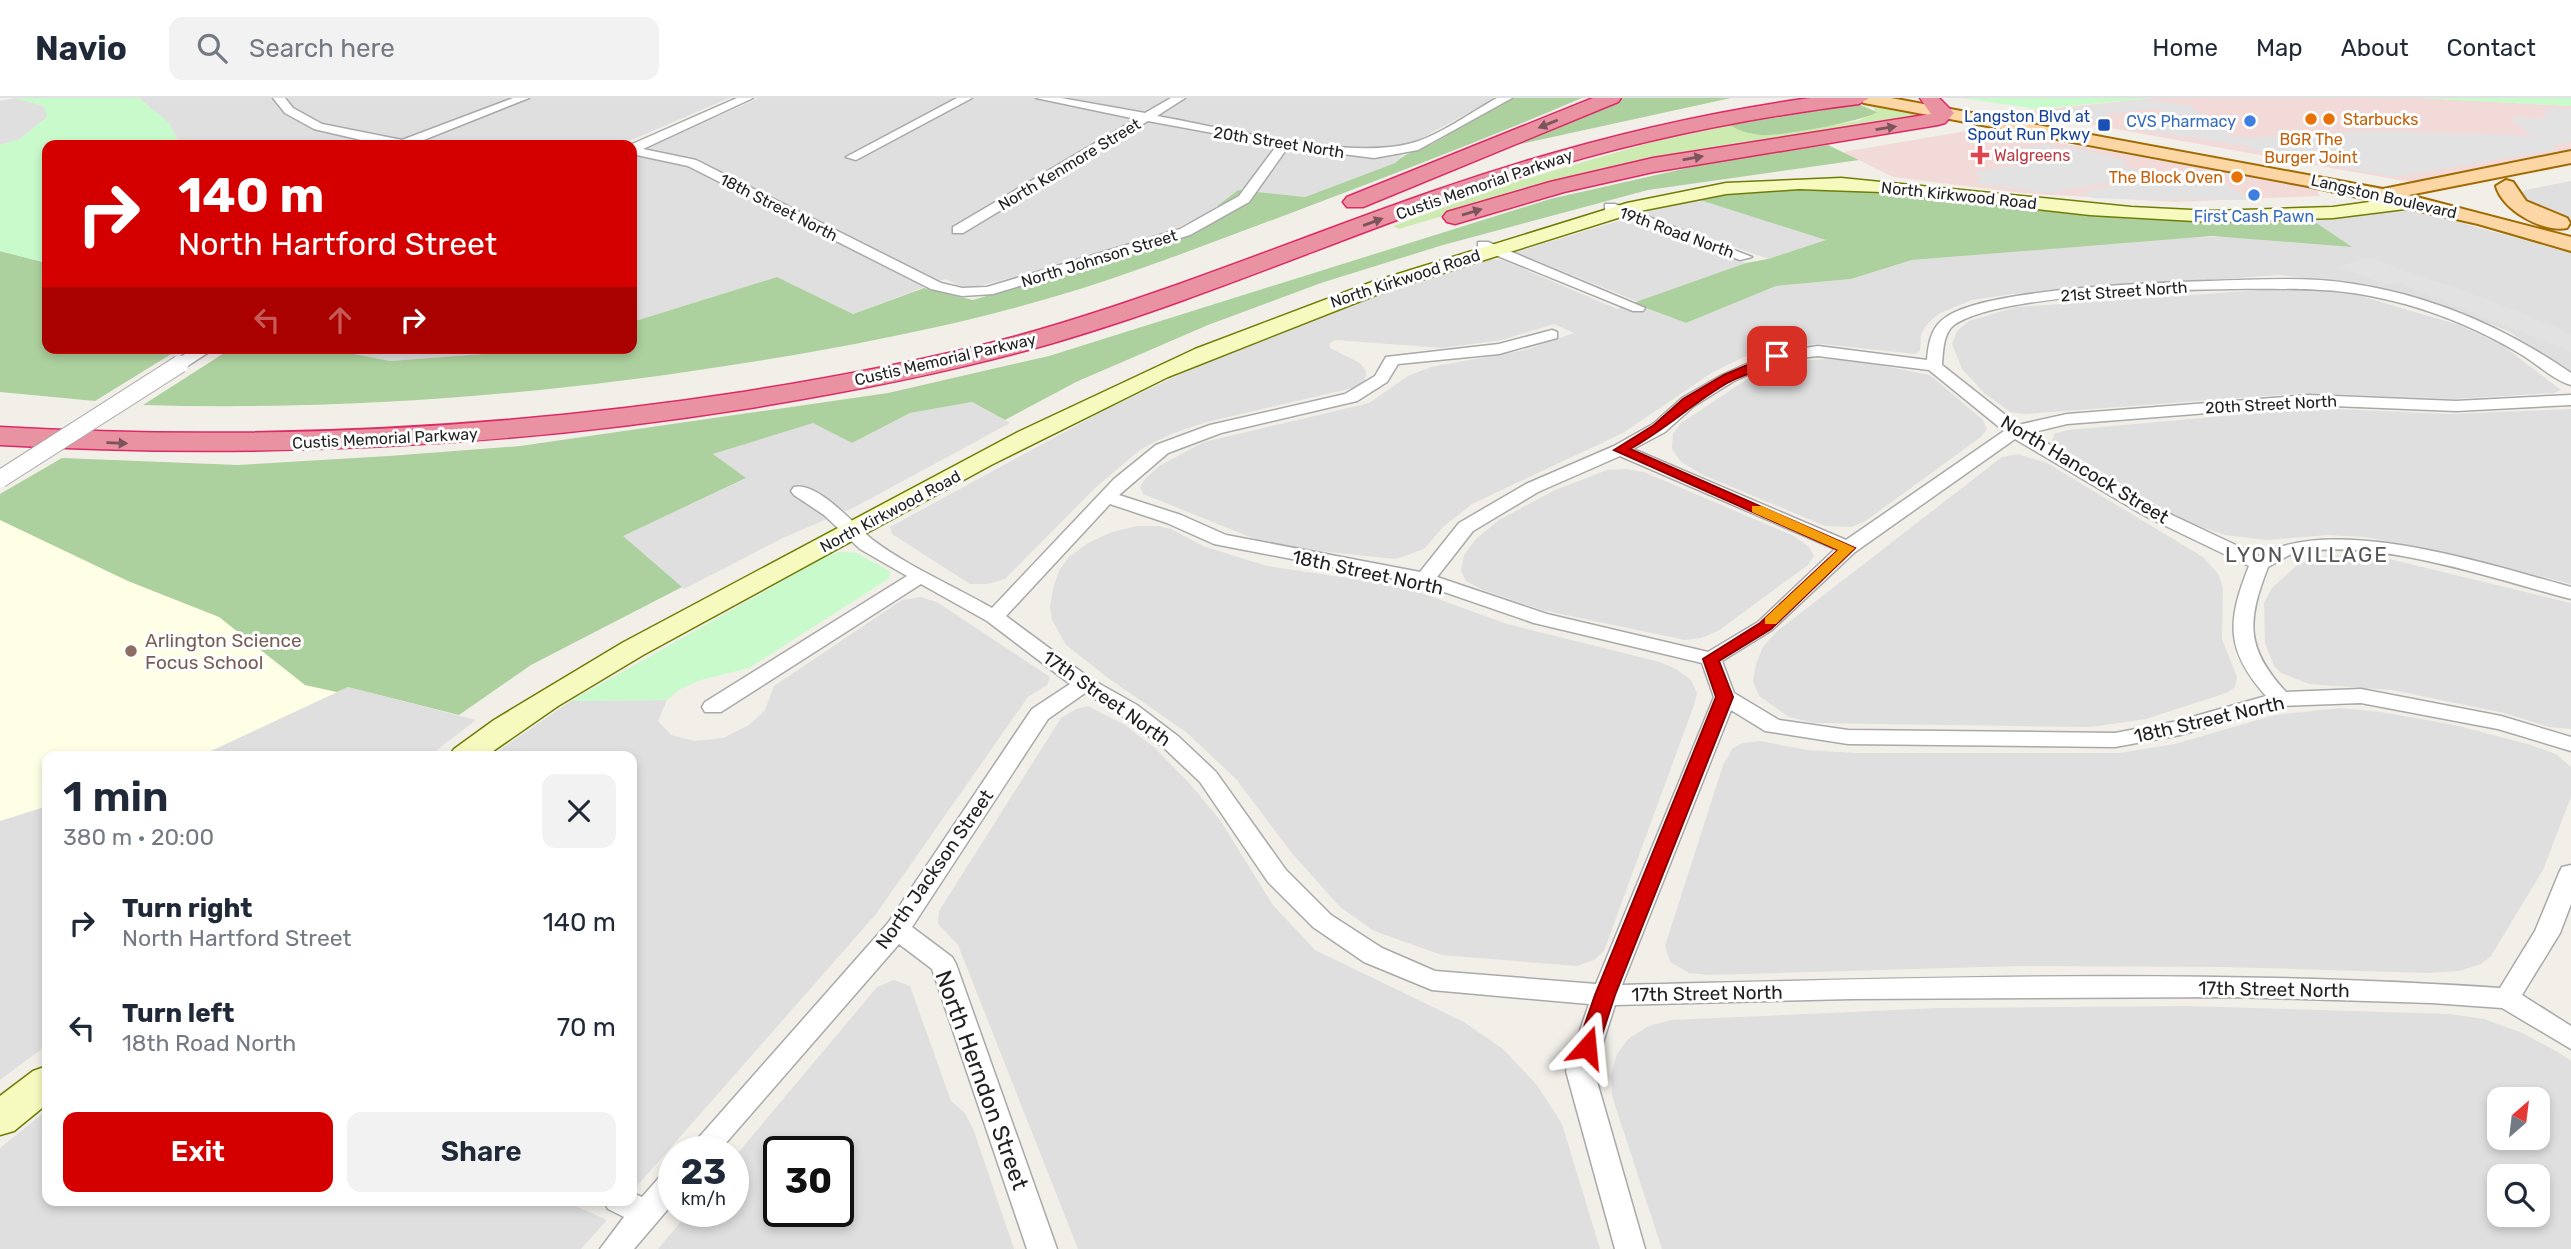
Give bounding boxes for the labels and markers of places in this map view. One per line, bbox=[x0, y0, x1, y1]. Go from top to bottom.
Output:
place label: Langston Blvd at Spout Run Pkwy bbox=[1964, 107, 2090, 144]
place label: Starbucks bbox=[2343, 110, 2418, 129]
marker: BGR The Burger Joint bbox=[2303, 111, 2319, 127]
marker: Starbucks bbox=[2321, 111, 2337, 127]
place label: CVS Pharmacy bbox=[2126, 112, 2236, 131]
marker: CVS Pharmacy bbox=[2242, 113, 2258, 129]
marker: Langston Blvd at Spout Run Pkwy bbox=[2096, 117, 2112, 133]
place label: BGR The Burger Joint bbox=[2264, 130, 2358, 167]
place label: Walgreens bbox=[1994, 146, 2070, 165]
marker: Walgreens bbox=[1972, 147, 1988, 163]
place label: The Block Oven bbox=[2109, 168, 2223, 187]
marker: The Block Oven bbox=[2229, 169, 2245, 185]
marker: First Cash Pawn bbox=[2246, 187, 2262, 203]
place label: First Cash Pawn bbox=[2194, 207, 2314, 226]
pin bbox=[1747, 326, 1807, 386]
place label: Arlington Science Focus School bbox=[145, 629, 302, 674]
marker: Arlington Science Focus School bbox=[123, 643, 139, 659]

